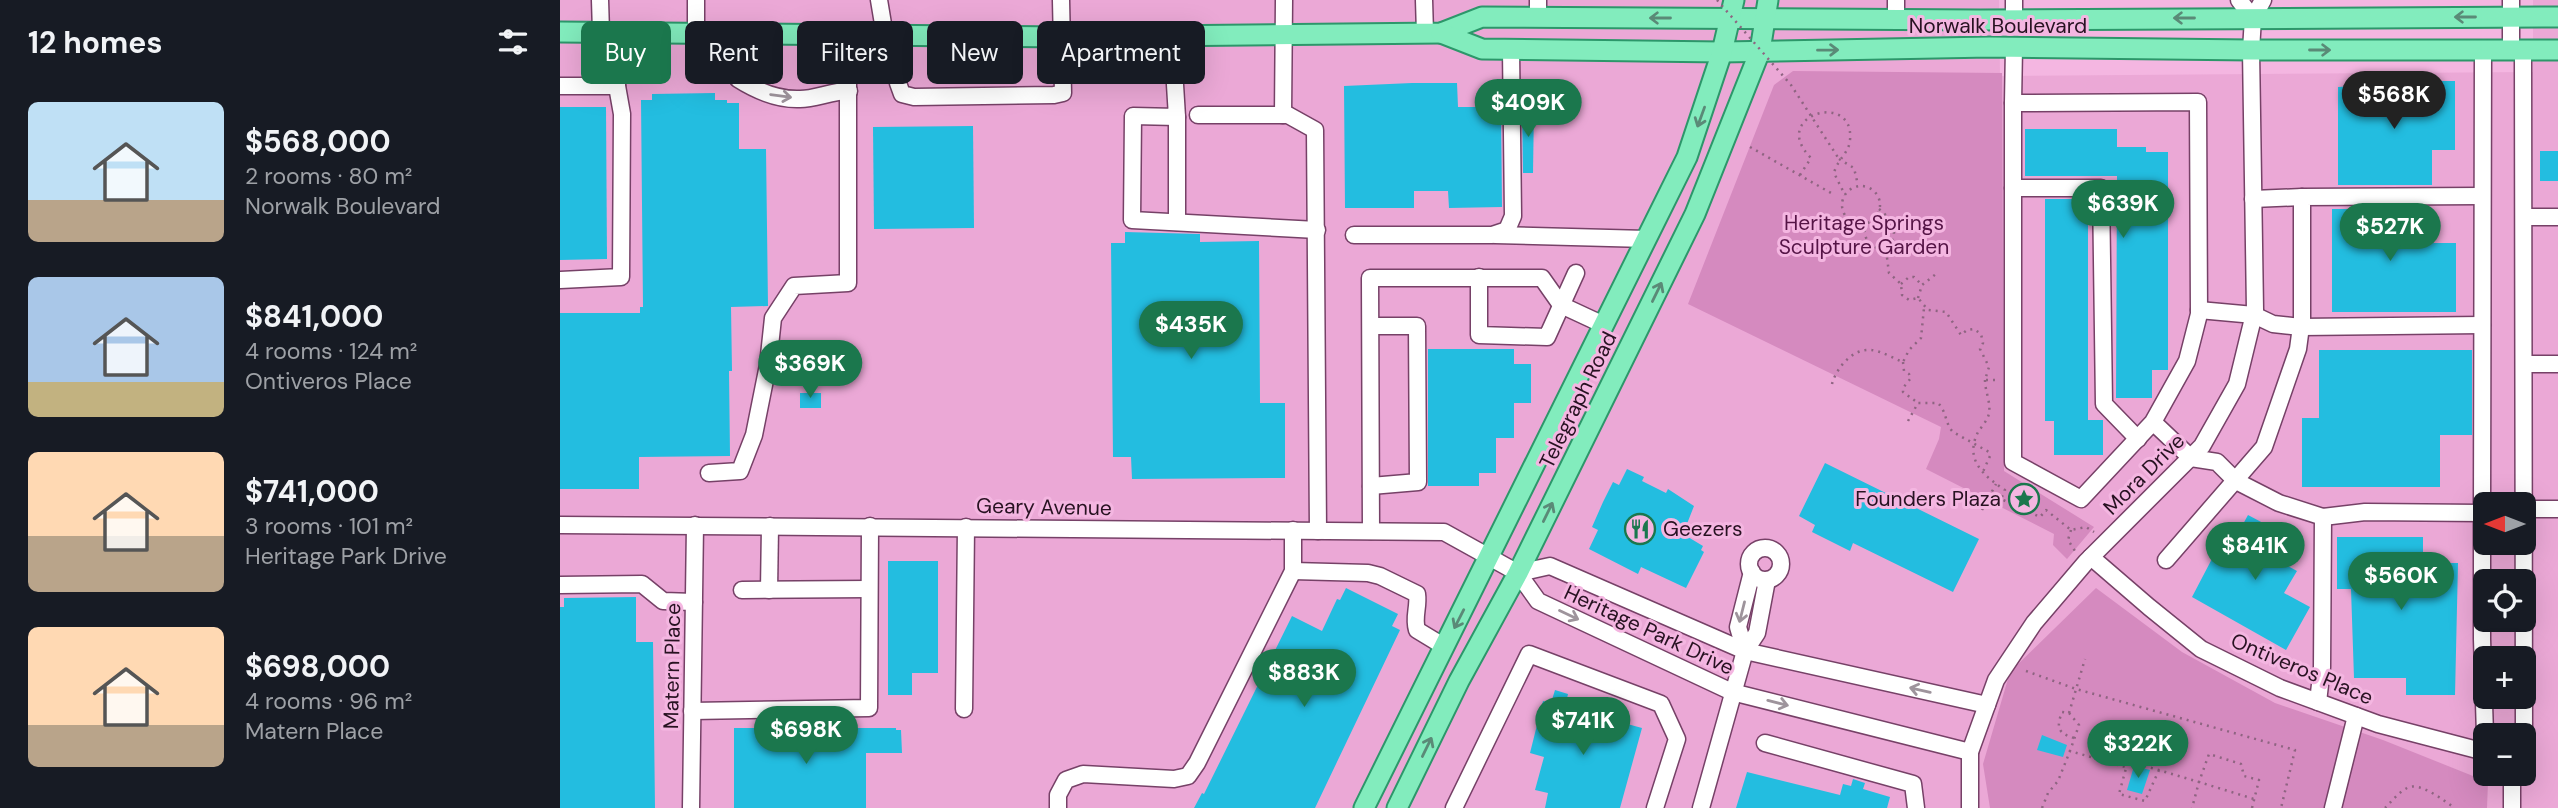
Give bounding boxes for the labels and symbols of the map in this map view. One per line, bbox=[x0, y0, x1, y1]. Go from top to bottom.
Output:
one-way arrow bbox=[2454, 10, 2477, 24]
one-way arrow bbox=[1649, 11, 1672, 25]
one-way arrow bbox=[2173, 11, 2196, 25]
street label: Norwalk Boulevard bbox=[1909, 12, 2087, 40]
one-way arrow bbox=[1816, 43, 1839, 57]
one-way arrow bbox=[2308, 43, 2331, 57]
pin: $568K bbox=[2345, 72, 2443, 131]
pin: $409K bbox=[1479, 80, 1577, 139]
one-way arrow bbox=[769, 90, 792, 103]
one-way arrow bbox=[1694, 106, 1706, 128]
pin: $639K bbox=[2074, 180, 2172, 240]
pin: $527K bbox=[2341, 204, 2439, 263]
park label: Heritage Springs Sculpture Garden bbox=[1779, 209, 1949, 261]
one-way arrow bbox=[1650, 282, 1664, 303]
pin: $435K bbox=[1142, 302, 1240, 361]
street label: Telegraph Road bbox=[1533, 327, 1623, 473]
pin: $369K bbox=[761, 340, 859, 400]
street label: Mora Drive bbox=[2097, 427, 2191, 521]
place icon: Founders Plaza bbox=[2007, 482, 2041, 516]
place label: Founders Plaza bbox=[1855, 485, 2001, 513]
street label: Geary Avenue bbox=[976, 492, 1112, 522]
north arrow bbox=[2473, 492, 2536, 555]
one-way arrow bbox=[1542, 502, 1556, 523]
restaurant icon: Geezers bbox=[1623, 512, 1657, 546]
place label: Geezers bbox=[1663, 515, 1743, 543]
pin: $841K bbox=[2206, 522, 2304, 582]
pin: $560K bbox=[2352, 552, 2450, 612]
street label: Heritage Park Drive bbox=[1560, 578, 1738, 682]
one-way arrow bbox=[1735, 600, 1748, 622]
street label: Matern Place bbox=[657, 603, 687, 729]
one-way arrow bbox=[1451, 608, 1465, 629]
one-way arrow bbox=[1558, 609, 1579, 622]
street label: Ontiveros Place bbox=[2226, 626, 2378, 712]
pin: $883K bbox=[1255, 650, 1353, 709]
one-way arrow bbox=[1909, 683, 1932, 696]
one-way arrow bbox=[1766, 697, 1789, 710]
pin: $741K bbox=[1534, 698, 1632, 757]
pin: $698K bbox=[757, 706, 855, 766]
pin: $322K bbox=[2089, 720, 2187, 780]
one-way arrow bbox=[1420, 737, 1434, 758]

